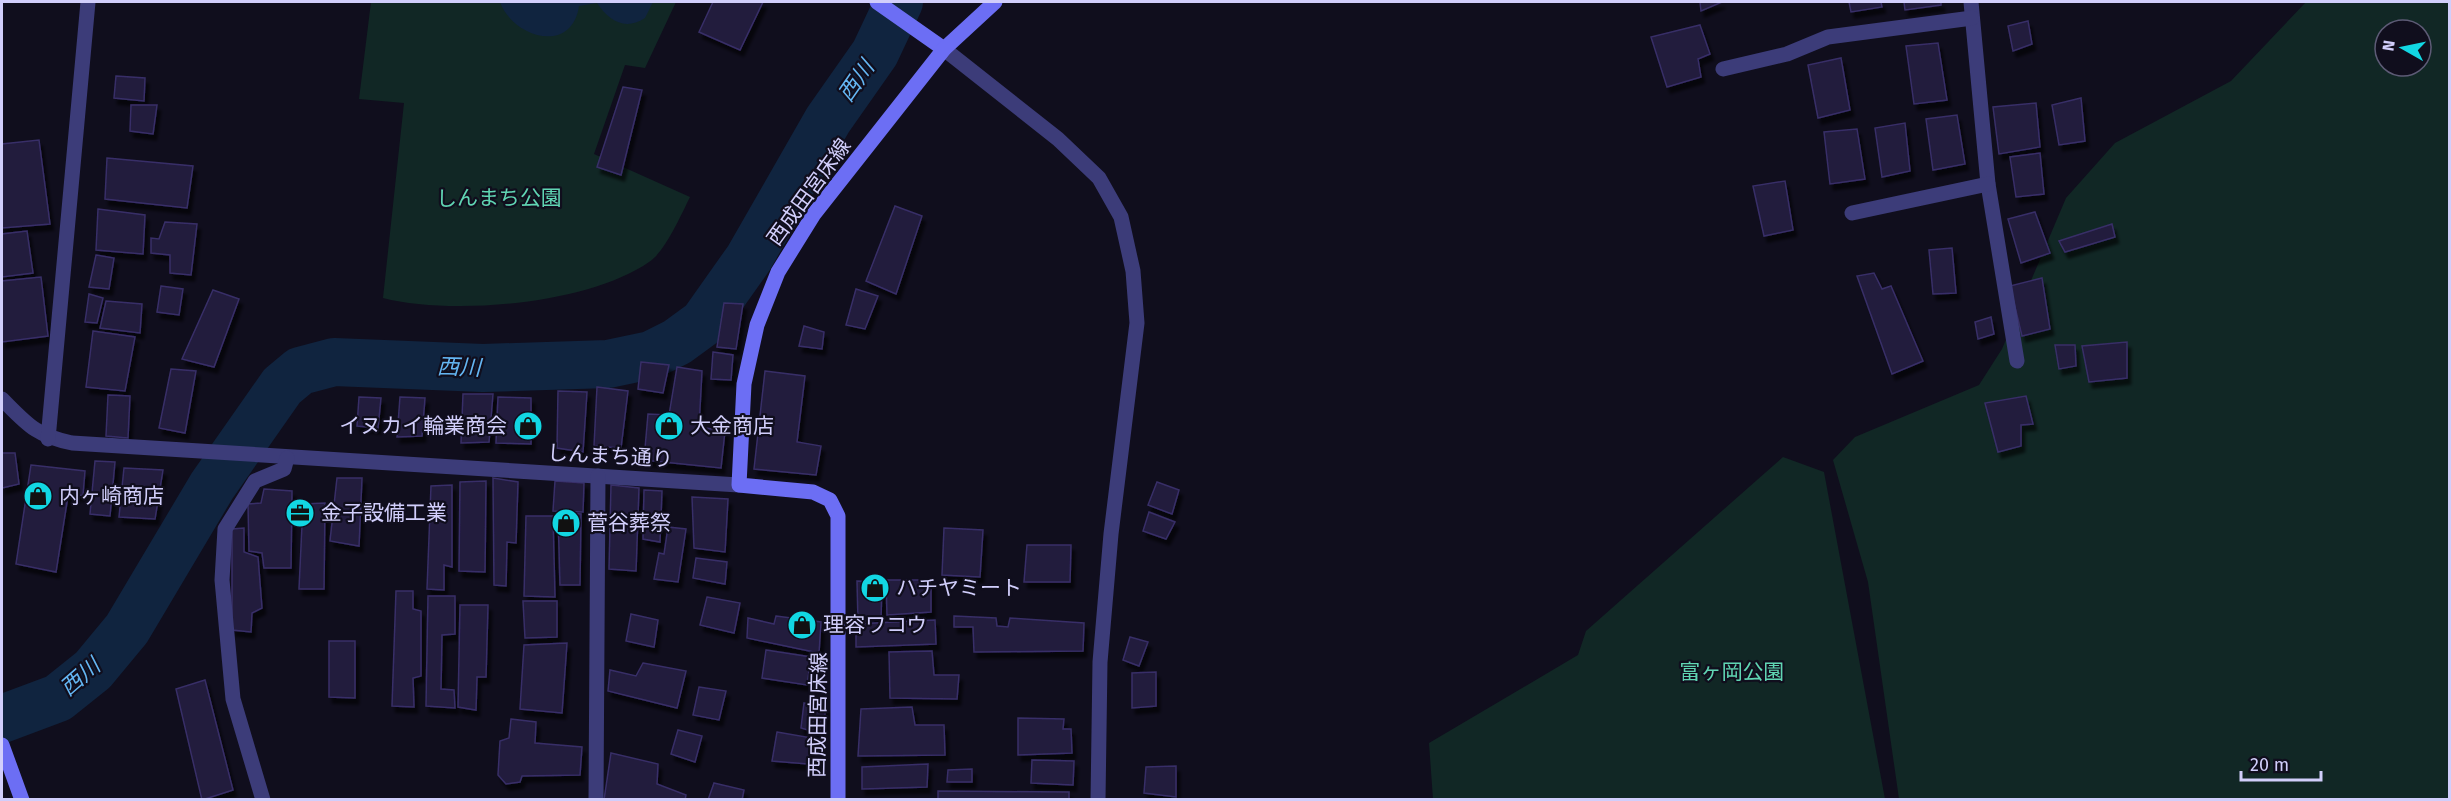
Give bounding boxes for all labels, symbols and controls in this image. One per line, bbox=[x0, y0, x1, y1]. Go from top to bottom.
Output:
north arrow bbox=[2373, 18, 2433, 78]
text: N bbox=[2378, 39, 2399, 52]
water label: 西川 bbox=[832, 54, 881, 107]
street label: 西成田宮床線 bbox=[761, 133, 857, 251]
park label: しんまち公園 bbox=[436, 185, 562, 211]
water label: 西川 bbox=[437, 353, 483, 381]
shop icon: イヌカイ輪業商会 bbox=[512, 410, 544, 442]
shop icon: 大金商店 bbox=[653, 410, 685, 442]
place label: イヌカイ輪業商会 bbox=[339, 413, 507, 439]
place label: 大金商店 bbox=[690, 413, 774, 439]
street label: しんまち通り bbox=[546, 440, 674, 472]
shop icon: 内ヶ崎商店 bbox=[22, 480, 54, 512]
place label: 内ヶ崎商店 bbox=[59, 483, 164, 509]
office icon: 金子設備工業 bbox=[284, 497, 316, 529]
place label: 金子設備工業 bbox=[321, 500, 447, 526]
shop icon: 菅谷葬祭 bbox=[550, 507, 582, 539]
place label: 菅谷葬祭 bbox=[587, 510, 671, 536]
shop icon: ハチヤミート bbox=[859, 572, 891, 604]
place label: ハチヤミート bbox=[896, 575, 1022, 601]
shop icon: 理容ワコウ bbox=[786, 609, 818, 641]
place label: 理容ワコウ bbox=[823, 612, 927, 638]
water label: 西川 bbox=[55, 651, 107, 702]
street label: 西成田宮床線 bbox=[804, 652, 832, 778]
park label: 富ヶ岡公園 bbox=[1680, 659, 1785, 685]
scale bar bbox=[2241, 744, 2320, 782]
text: 20 m bbox=[2250, 754, 2289, 776]

